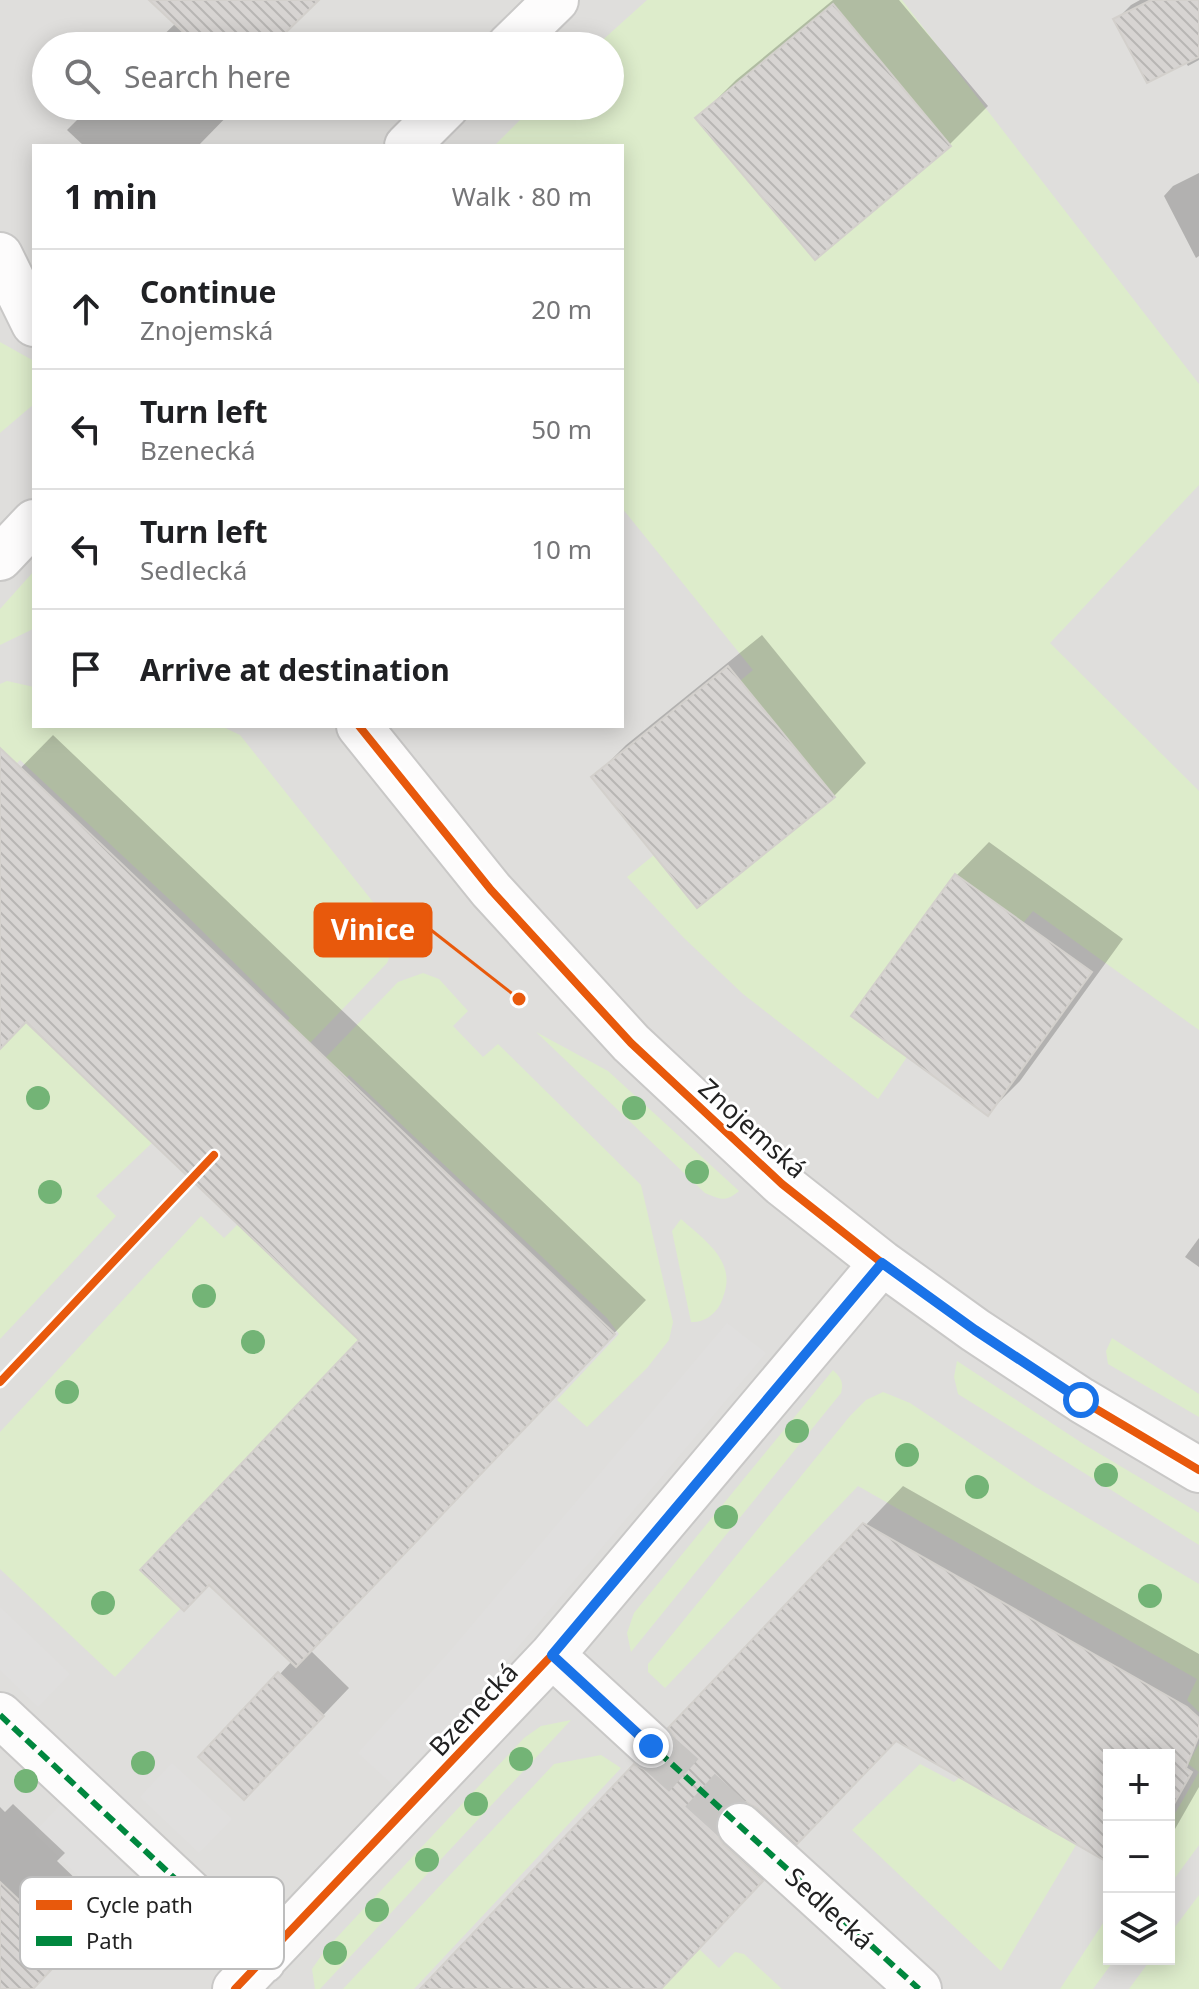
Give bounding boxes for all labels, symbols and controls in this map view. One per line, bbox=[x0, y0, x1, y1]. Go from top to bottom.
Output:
search box bbox=[32, 32, 624, 120]
icon: search bbox=[60, 54, 104, 98]
text: Search here bbox=[124, 56, 291, 97]
text: 1 min bbox=[64, 173, 158, 219]
text: Walk · 80 m bbox=[452, 178, 592, 214]
text: Continue bbox=[140, 271, 276, 312]
icon: ahead bbox=[64, 287, 108, 331]
text: 20 m bbox=[531, 291, 592, 327]
text: Znojemská bbox=[140, 312, 273, 348]
text: Turn left bbox=[140, 391, 268, 432]
icon: left bbox=[64, 407, 108, 451]
text: 50 m bbox=[531, 411, 592, 447]
text: Bzenecká bbox=[140, 432, 255, 468]
text: Turn left bbox=[140, 511, 268, 552]
icon: left bbox=[64, 527, 108, 571]
text: 10 m bbox=[531, 531, 592, 567]
text: Sedlecká bbox=[140, 552, 247, 588]
icon: arrive bbox=[64, 647, 108, 691]
text: Arrive at destination bbox=[140, 649, 450, 690]
callout: Vinice bbox=[315, 904, 431, 956]
text: Vinice bbox=[331, 910, 415, 948]
street label: Znojemská bbox=[691, 1070, 815, 1186]
route start bbox=[1063, 1382, 1099, 1418]
street label: Bzenecká bbox=[420, 1654, 526, 1764]
route end bbox=[633, 1728, 669, 1764]
map controls bbox=[1103, 1749, 1175, 1965]
button: + bbox=[1103, 1749, 1175, 1821]
button: − bbox=[1103, 1821, 1175, 1893]
street label: Sedlecká bbox=[778, 1859, 882, 1957]
legend bbox=[20, 1877, 284, 1969]
text: Cycle path bbox=[86, 1889, 193, 1919]
button: layers bbox=[1103, 1893, 1175, 1965]
text: Path bbox=[86, 1925, 133, 1955]

